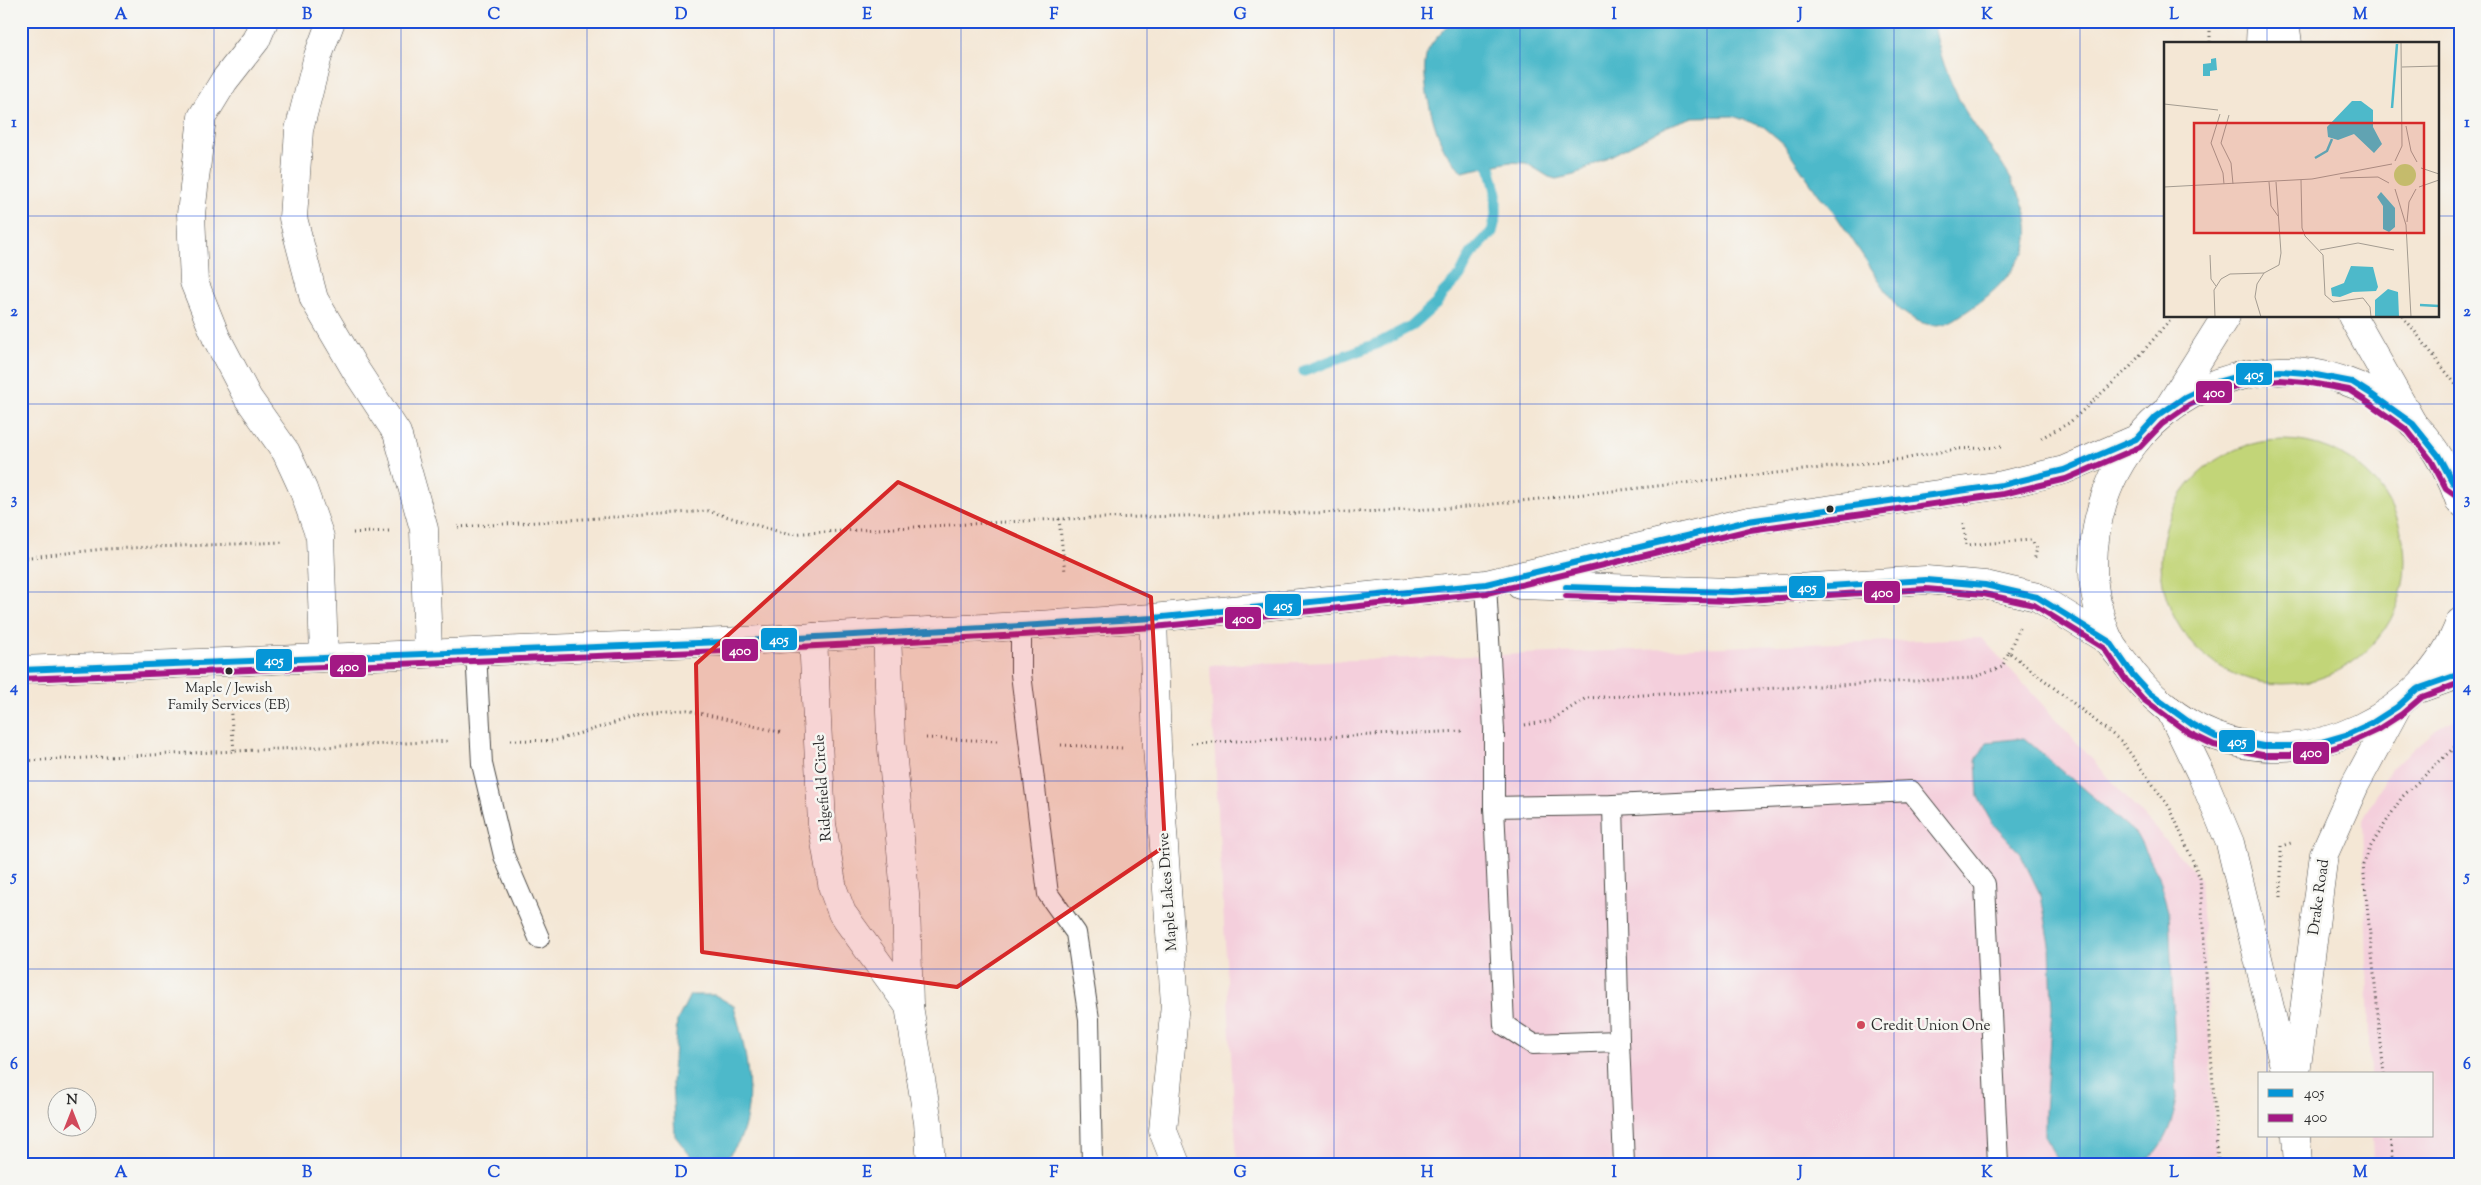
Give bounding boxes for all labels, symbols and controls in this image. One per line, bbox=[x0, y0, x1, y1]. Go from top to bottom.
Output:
text: A bbox=[115, 4, 128, 27]
text: B bbox=[302, 4, 312, 27]
text: C bbox=[488, 4, 501, 27]
text: D bbox=[675, 4, 688, 27]
text: E bbox=[862, 4, 872, 27]
text: F bbox=[1050, 4, 1059, 27]
text: G bbox=[1233, 4, 1247, 27]
text: H bbox=[1421, 4, 1434, 27]
text: I bbox=[1611, 4, 1617, 27]
text: J bbox=[1796, 4, 1803, 27]
text: K bbox=[1981, 4, 1993, 27]
text: L bbox=[2169, 4, 2179, 27]
text: M bbox=[2353, 4, 2368, 27]
inset map bbox=[2164, 42, 2438, 318]
text: 1 bbox=[11, 112, 17, 135]
text: 1 bbox=[2464, 112, 2470, 135]
text: 2 bbox=[10, 301, 18, 324]
text: 2 bbox=[2463, 301, 2471, 324]
line badge: 405 bbox=[2235, 362, 2273, 386]
text: 405 bbox=[2243, 366, 2264, 386]
line badge: 400 bbox=[2195, 380, 2233, 404]
text: 400 bbox=[2202, 384, 2225, 404]
text: 3 bbox=[11, 489, 18, 512]
text: 3 bbox=[2464, 489, 2471, 512]
unlabelled marker bbox=[1825, 504, 1835, 514]
line badge: 405 bbox=[1788, 575, 1826, 599]
text: 405 bbox=[1796, 579, 1817, 599]
line badge: 400 bbox=[1863, 580, 1901, 604]
text: 400 bbox=[1870, 584, 1893, 604]
line badge: 405 bbox=[1264, 593, 1302, 617]
text: 405 bbox=[1272, 597, 1293, 617]
line badge: 400 bbox=[1224, 606, 1262, 630]
text: 400 bbox=[1231, 610, 1254, 630]
line badge: 405 bbox=[760, 627, 798, 651]
text: 405 bbox=[768, 631, 789, 651]
line badge: 400 bbox=[721, 638, 759, 662]
text: 400 bbox=[728, 642, 751, 662]
line badge: 405 bbox=[255, 648, 293, 672]
text: 405 bbox=[263, 652, 284, 672]
line badge: 400 bbox=[329, 654, 367, 678]
text: 400 bbox=[336, 658, 359, 678]
marker: Maple / Jewish Family Services (EB) bbox=[224, 666, 234, 676]
text: 4 bbox=[9, 677, 18, 700]
text: 4 bbox=[2462, 677, 2471, 700]
place label: Maple / Jewish Family Services (EB) bbox=[168, 679, 290, 716]
line badge: 405 bbox=[2218, 729, 2256, 753]
street label: Ridgefield Circle bbox=[809, 733, 838, 842]
text: 405 bbox=[2226, 733, 2247, 753]
line badge: 400 bbox=[2292, 741, 2330, 765]
text: 400 bbox=[2299, 744, 2322, 764]
street label: Maple Lakes Drive bbox=[1154, 832, 1183, 952]
street label: Drake Road bbox=[2304, 857, 2335, 936]
text: 5 bbox=[9, 866, 17, 889]
text: 5 bbox=[2462, 866, 2470, 889]
place label: Credit Union One bbox=[1871, 1016, 1991, 1037]
marker: Credit Union One bbox=[1855, 1019, 1867, 1031]
text: 6 bbox=[10, 1054, 18, 1077]
text: 6 bbox=[2463, 1054, 2471, 1077]
legend bbox=[2258, 1072, 2434, 1138]
text: 405 bbox=[2304, 1084, 2325, 1105]
north arrow bbox=[48, 1088, 98, 1138]
text: N bbox=[66, 1091, 78, 1111]
text: 400 bbox=[2304, 1108, 2327, 1129]
text: A bbox=[115, 1162, 128, 1185]
text: B bbox=[302, 1162, 312, 1185]
text: C bbox=[488, 1162, 501, 1185]
text: D bbox=[675, 1162, 688, 1185]
text: E bbox=[862, 1162, 872, 1185]
text: F bbox=[1050, 1162, 1059, 1185]
text: G bbox=[1233, 1162, 1247, 1185]
text: H bbox=[1421, 1162, 1434, 1185]
text: I bbox=[1611, 1162, 1617, 1185]
text: J bbox=[1796, 1162, 1803, 1185]
text: K bbox=[1981, 1162, 1993, 1185]
text: L bbox=[2169, 1162, 2179, 1185]
text: M bbox=[2353, 1162, 2368, 1185]

